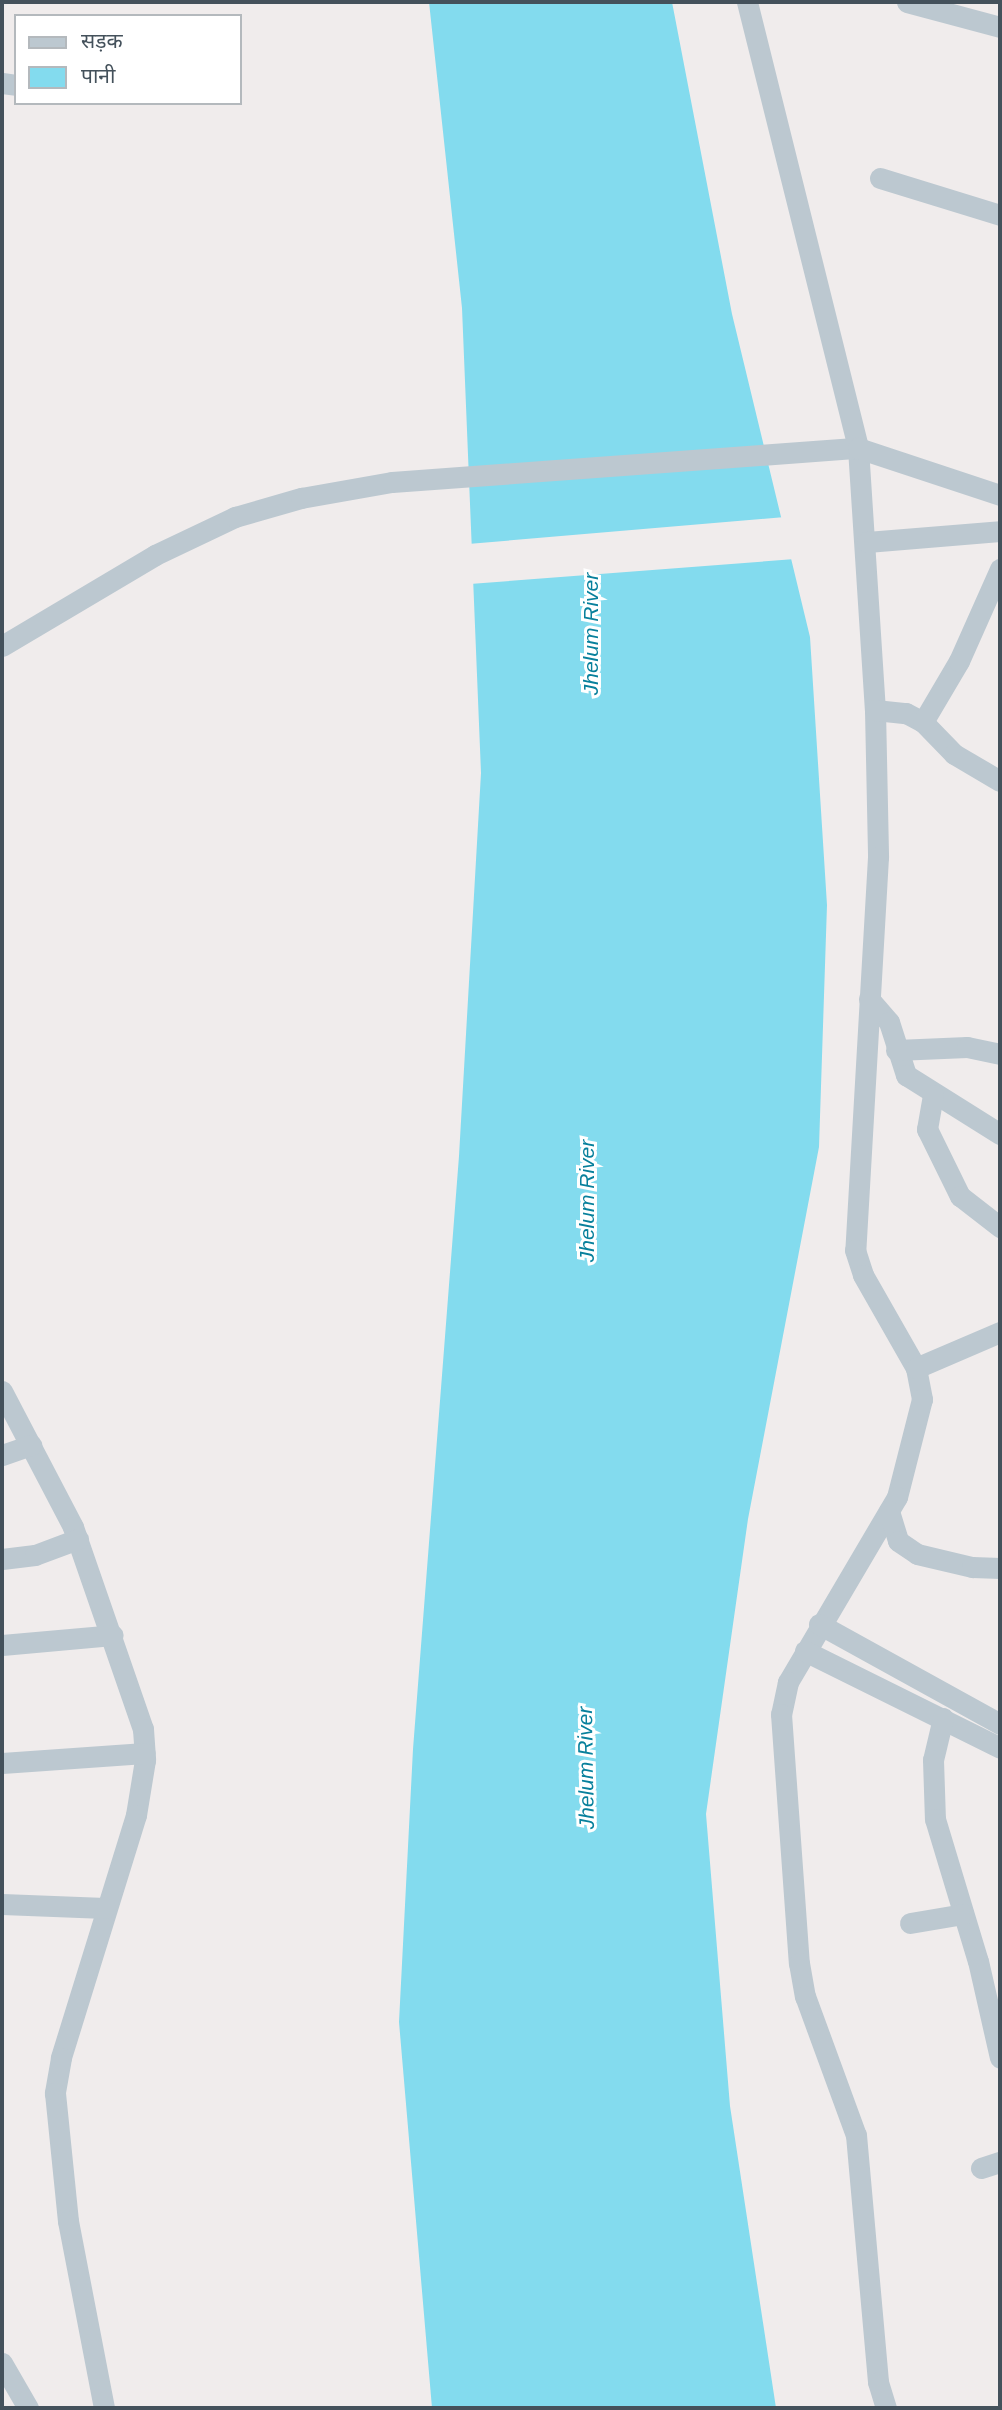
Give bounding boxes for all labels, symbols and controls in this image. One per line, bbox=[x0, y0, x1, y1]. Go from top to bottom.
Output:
legend bbox=[14, 14, 242, 105]
text: सड़क bbox=[81, 29, 123, 52]
text: पानी bbox=[81, 64, 115, 87]
water label: Jhelum River bbox=[578, 573, 604, 695]
water label: Jhelum River bbox=[574, 1140, 600, 1262]
water label: Jhelum River bbox=[572, 1707, 600, 1829]

